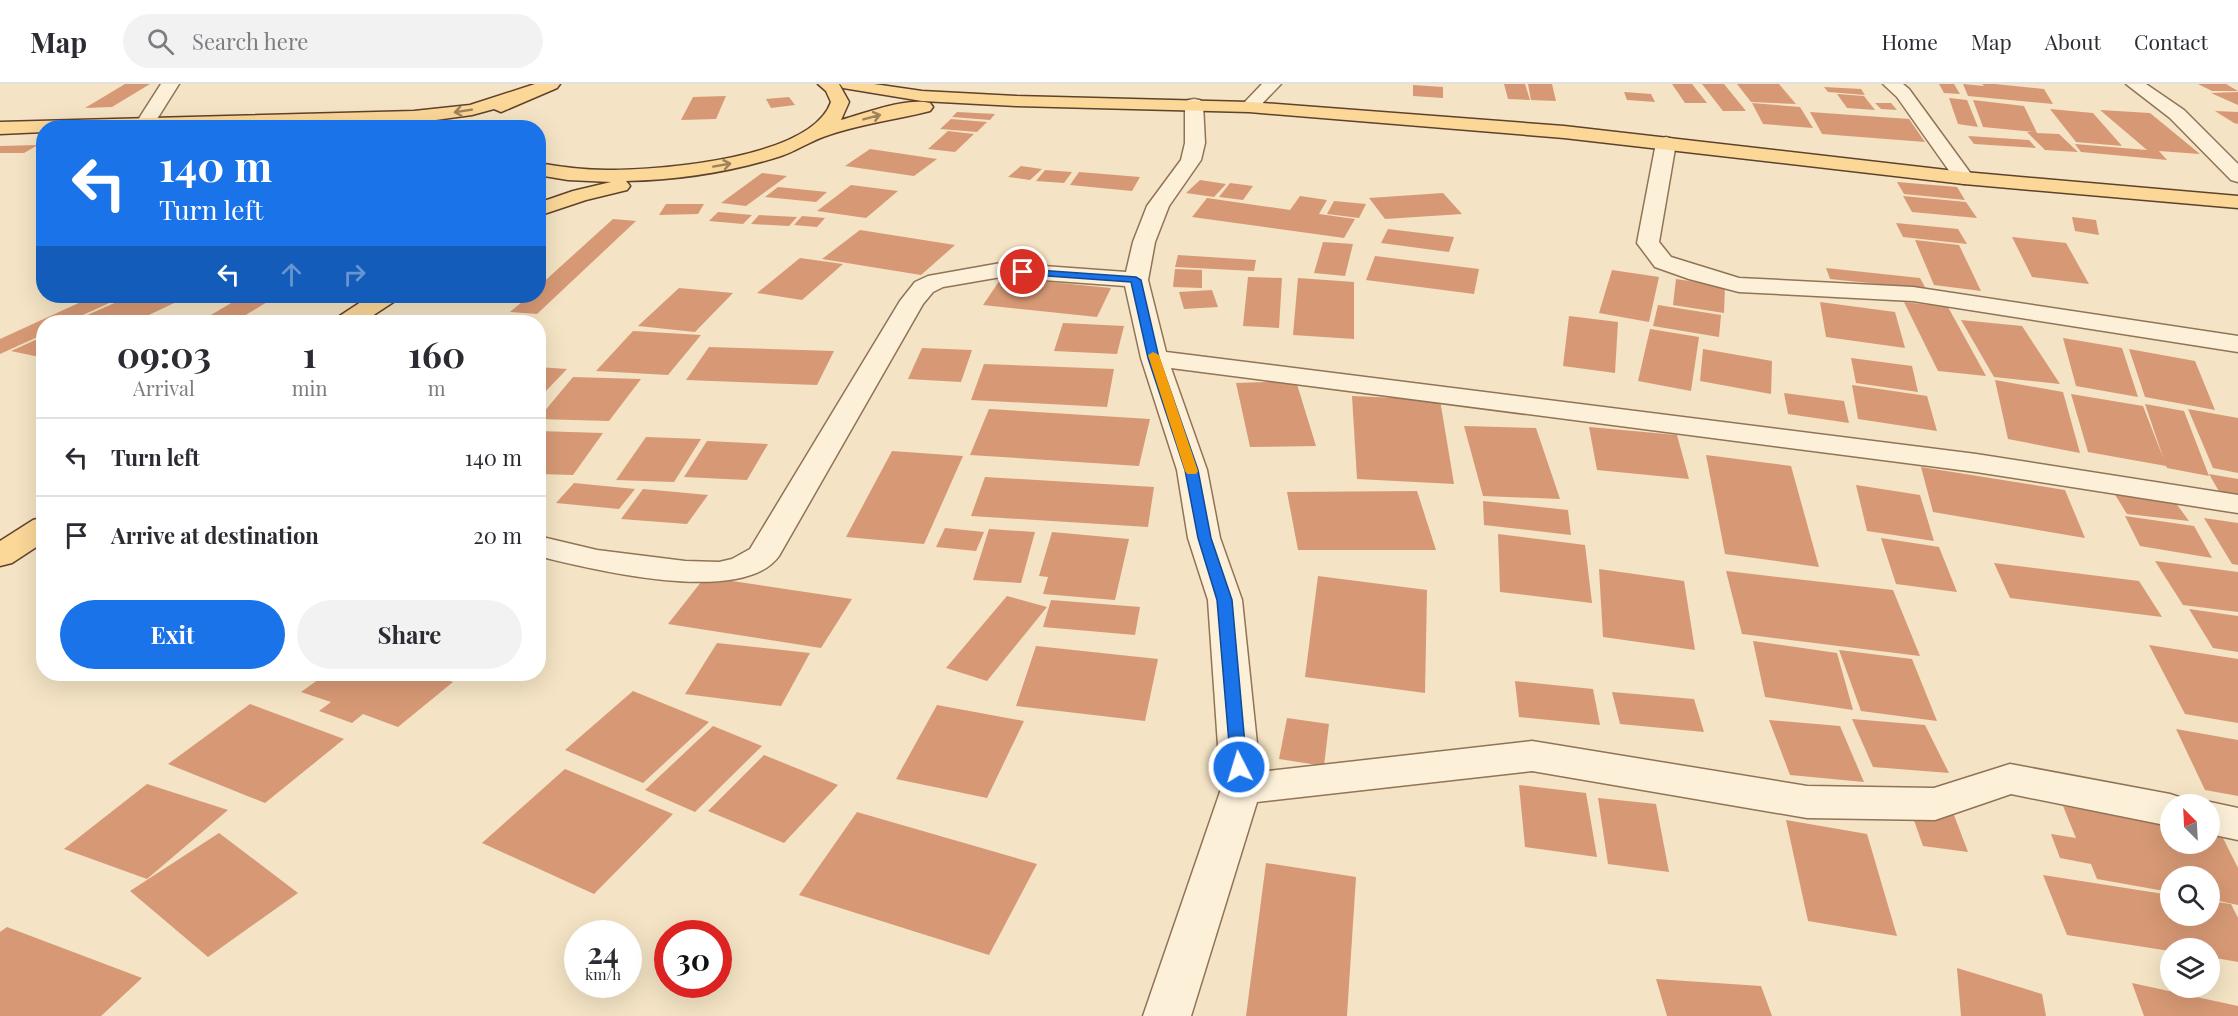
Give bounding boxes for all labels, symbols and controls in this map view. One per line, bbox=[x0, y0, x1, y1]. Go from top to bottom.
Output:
search box bbox=[123, 14, 543, 68]
text: Map bbox=[30, 23, 87, 60]
icon: search bbox=[144, 25, 177, 58]
text: Search here bbox=[192, 26, 308, 56]
text: Home bbox=[1882, 27, 1938, 55]
text: Map bbox=[1971, 27, 2012, 55]
text: About bbox=[2045, 27, 2101, 55]
text: Contact bbox=[2134, 27, 2208, 55]
one-way arrow bbox=[454, 106, 474, 117]
one-way arrow bbox=[862, 110, 881, 122]
text: 140 m bbox=[159, 137, 272, 193]
icon: left bbox=[60, 144, 138, 222]
one-way arrow bbox=[711, 159, 731, 170]
text: Turn left bbox=[159, 191, 263, 227]
pin bbox=[997, 246, 1048, 297]
icon: arrive bbox=[1006, 255, 1039, 288]
icon: left bbox=[212, 258, 245, 291]
icon: ahead bbox=[275, 258, 308, 291]
icon: right bbox=[338, 258, 371, 291]
text: 09:03 bbox=[117, 329, 211, 377]
text: 1 bbox=[303, 329, 316, 377]
text: 160 bbox=[408, 329, 465, 377]
text: Arrival bbox=[133, 374, 195, 401]
text: min bbox=[292, 374, 327, 401]
text: m bbox=[428, 374, 446, 401]
icon: left bbox=[60, 441, 93, 474]
text: Turn left bbox=[111, 442, 200, 472]
text: 140 m bbox=[465, 442, 522, 472]
icon: arrive bbox=[60, 519, 93, 552]
text: Arrive at destination bbox=[111, 520, 319, 550]
text: 20 m bbox=[473, 520, 522, 550]
button: Exit bbox=[60, 600, 285, 669]
button: Share bbox=[297, 600, 522, 669]
position arrow bbox=[1207, 735, 1271, 799]
north arrow bbox=[2160, 794, 2220, 854]
map controls bbox=[2160, 794, 2220, 998]
button: search bbox=[2160, 866, 2220, 926]
speed limit sign: 30 bbox=[654, 920, 732, 998]
text: 24 bbox=[587, 932, 619, 972]
button: layers bbox=[2160, 938, 2220, 998]
text: km/h bbox=[585, 964, 621, 984]

